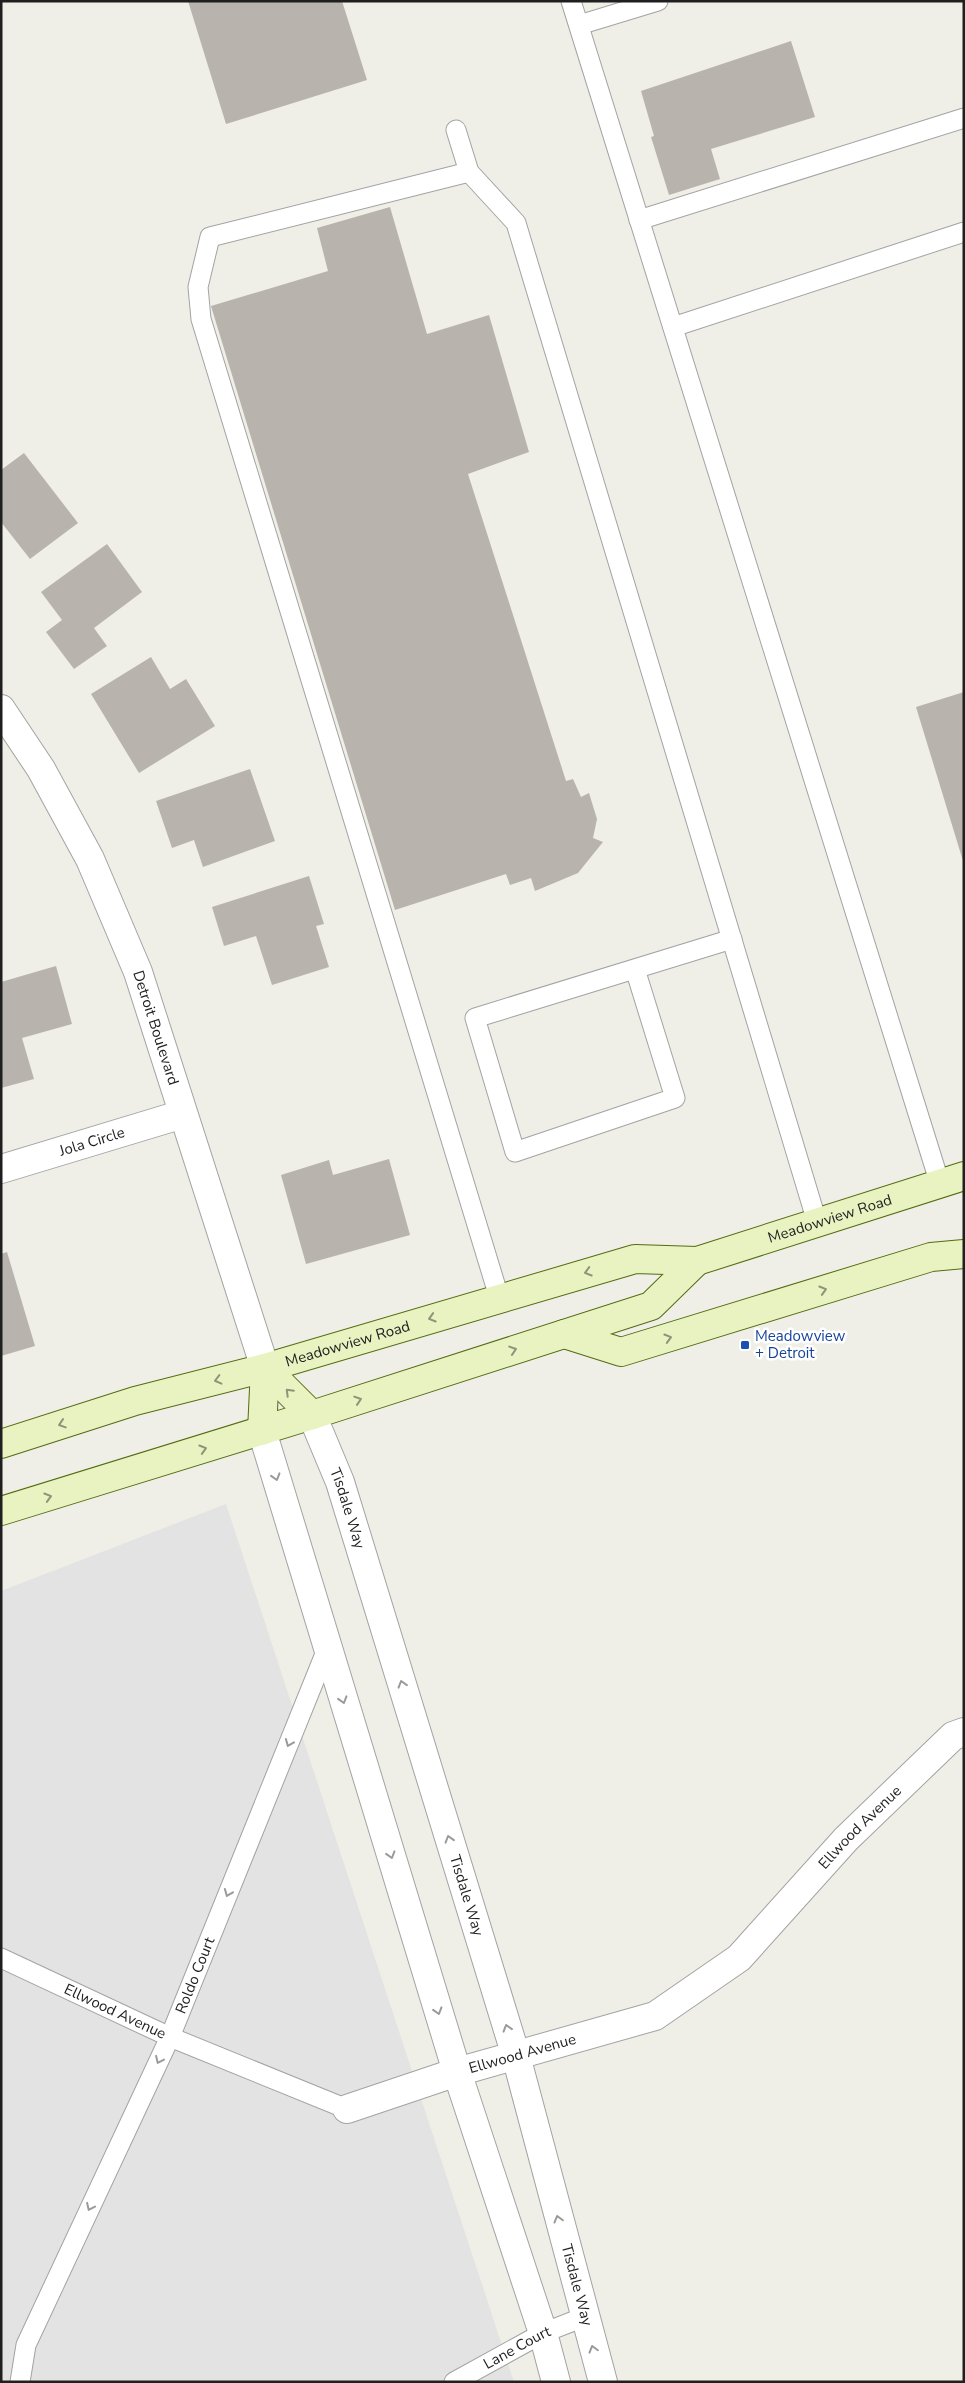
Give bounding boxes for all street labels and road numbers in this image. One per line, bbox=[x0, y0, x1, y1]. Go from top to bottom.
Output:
street label: Detroit Boulevard bbox=[128, 968, 184, 1088]
street label: Jola Circle bbox=[56, 1122, 127, 1161]
street label: Meadowview Road bbox=[765, 1190, 894, 1248]
street label: Meadowview Road bbox=[283, 1316, 412, 1371]
street label: Tisdale Way bbox=[325, 1465, 370, 1551]
street label: Ellwood Avenue bbox=[814, 1781, 906, 1873]
street label: Tisdale Way bbox=[445, 1852, 489, 1939]
street label: Roldo Court bbox=[171, 1933, 220, 2017]
street label: Ellwood Avenue bbox=[61, 1979, 169, 2044]
street label: Ellwood Avenue bbox=[467, 2029, 578, 2078]
street label: Tisdale Way bbox=[557, 2242, 598, 2328]
street label: Lane Court bbox=[480, 2321, 554, 2374]

